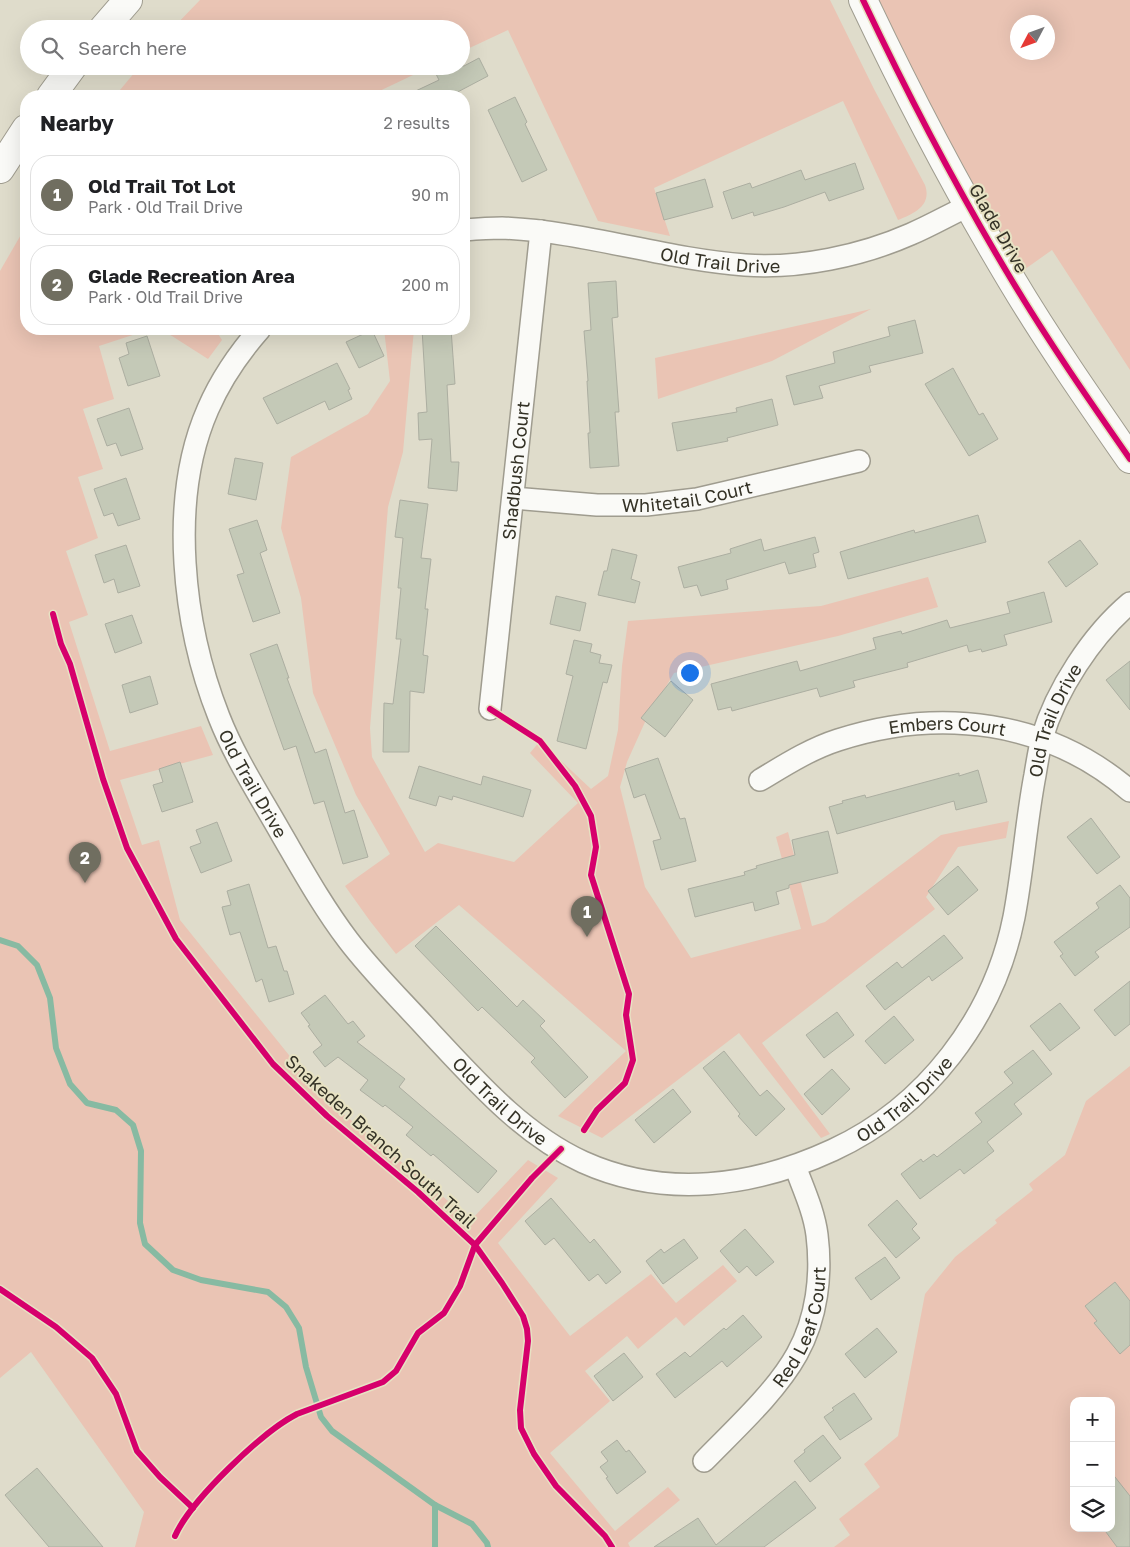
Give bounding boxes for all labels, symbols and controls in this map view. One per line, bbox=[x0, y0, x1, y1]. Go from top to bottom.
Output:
north arrow bbox=[1010, 15, 1055, 60]
search box bbox=[20, 20, 470, 75]
icon: search bbox=[38, 34, 66, 62]
text: Search here bbox=[78, 36, 187, 59]
text: Nearby bbox=[40, 110, 114, 136]
text: 2 results bbox=[384, 113, 450, 133]
text: Old Trail Tot Lot bbox=[88, 174, 236, 197]
street label: Glade Drive bbox=[965, 180, 1033, 276]
text: 1 bbox=[53, 185, 61, 205]
text: 90 m bbox=[411, 185, 449, 205]
text: Park · Old Trail Drive bbox=[88, 197, 243, 217]
street label: Old Trail Drive bbox=[658, 242, 781, 277]
text: Glade Recreation Area bbox=[88, 264, 295, 287]
text: 2 bbox=[52, 275, 62, 295]
text: 200 m bbox=[402, 275, 449, 295]
text: Park · Old Trail Drive bbox=[88, 287, 243, 307]
street label: Shadbush Court bbox=[497, 400, 534, 541]
street label: Whitetail Court bbox=[622, 475, 754, 516]
street label: Old Trail Drive bbox=[1024, 659, 1086, 779]
your location bbox=[677, 660, 703, 686]
street label: Embers Court bbox=[887, 712, 1008, 740]
street label: Old Trail Drive bbox=[214, 726, 292, 842]
pin: 2 bbox=[69, 842, 101, 883]
pin: 1 bbox=[571, 896, 603, 937]
street label: Snakeden Branch South Trail bbox=[281, 1050, 481, 1233]
street label: Old Trail Drive bbox=[448, 1052, 552, 1150]
street label: Old Trail Drive bbox=[852, 1052, 957, 1147]
street label: Red Leaf Court bbox=[767, 1266, 830, 1392]
map controls bbox=[1070, 1397, 1115, 1532]
button: + bbox=[1070, 1397, 1115, 1442]
button: − bbox=[1070, 1442, 1115, 1487]
button: layers bbox=[1070, 1487, 1115, 1532]

